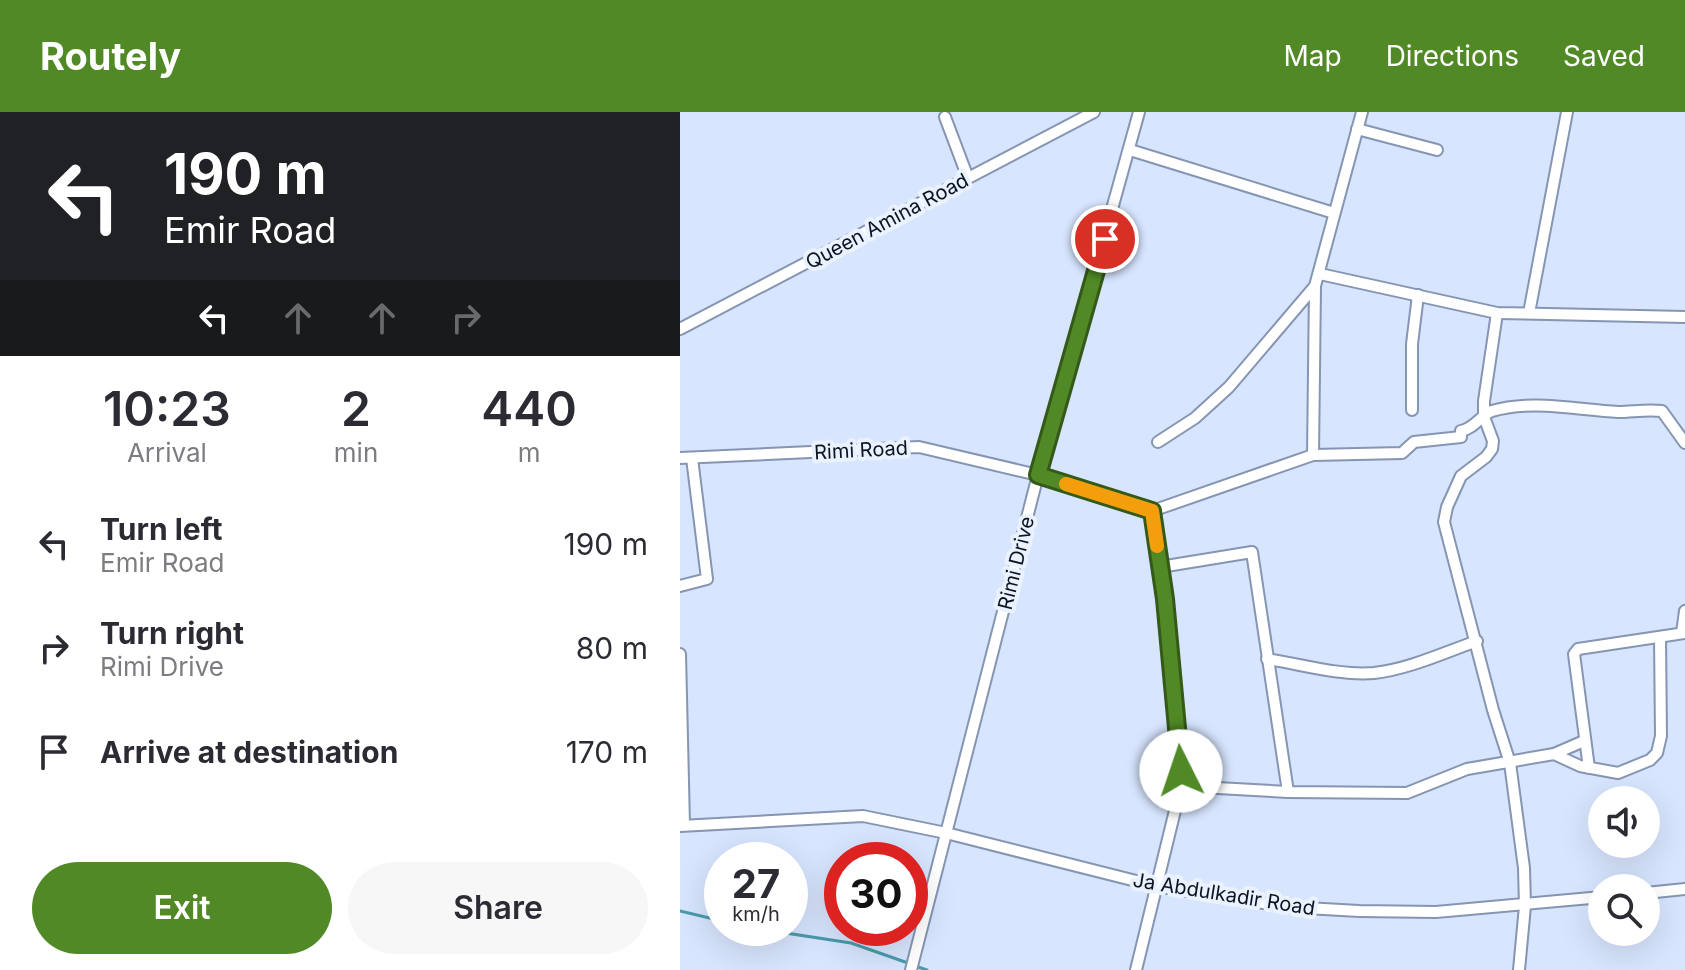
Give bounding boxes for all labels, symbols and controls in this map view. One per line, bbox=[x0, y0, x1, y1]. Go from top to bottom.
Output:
text: Routely bbox=[40, 33, 181, 79]
text: Map bbox=[1283, 39, 1342, 73]
text: Directions bbox=[1386, 39, 1519, 73]
text: Saved bbox=[1563, 39, 1645, 73]
text: 190 m bbox=[164, 140, 327, 208]
icon: left bbox=[32, 144, 136, 248]
street label: Queen Amina Road bbox=[801, 168, 973, 274]
pin bbox=[1071, 205, 1139, 273]
text: Emir Road bbox=[164, 208, 336, 252]
icon: arrive bbox=[1083, 217, 1127, 261]
icon: left bbox=[192, 296, 236, 340]
icon: ahead bbox=[276, 296, 320, 340]
icon: ahead bbox=[360, 296, 404, 340]
icon: right bbox=[444, 296, 488, 340]
text: 10:23 bbox=[103, 379, 231, 438]
text: 2 bbox=[341, 379, 371, 438]
text: 440 bbox=[481, 379, 577, 438]
street label: Rimi Road bbox=[813, 436, 909, 464]
text: Arrival bbox=[127, 437, 207, 468]
text: min bbox=[334, 437, 378, 468]
text: m bbox=[518, 437, 540, 468]
text: Turn left bbox=[100, 511, 222, 547]
street label: Rimi Drive bbox=[993, 514, 1039, 612]
icon: left bbox=[32, 522, 76, 566]
text: 190 m bbox=[564, 526, 648, 562]
text: Emir Road bbox=[100, 547, 225, 578]
text: Turn right bbox=[100, 615, 244, 651]
icon: right bbox=[32, 626, 76, 670]
text: 80 m bbox=[576, 630, 648, 666]
text: Rimi Drive bbox=[100, 651, 224, 682]
position arrow bbox=[1139, 729, 1223, 813]
icon: arrive bbox=[32, 730, 76, 774]
text: Arrive at destination bbox=[100, 734, 398, 770]
text: 170 m bbox=[566, 734, 648, 770]
map controls bbox=[1588, 786, 1660, 946]
button: sound bbox=[1588, 786, 1660, 858]
speed limit sign: 30 bbox=[824, 842, 928, 946]
text: 27 bbox=[732, 859, 780, 908]
button: Exit bbox=[32, 862, 332, 954]
button: Share bbox=[348, 862, 648, 954]
street label: Ja Abdulkadir Road bbox=[1131, 868, 1317, 920]
button: search bbox=[1588, 874, 1660, 946]
text: km/h bbox=[732, 902, 780, 926]

